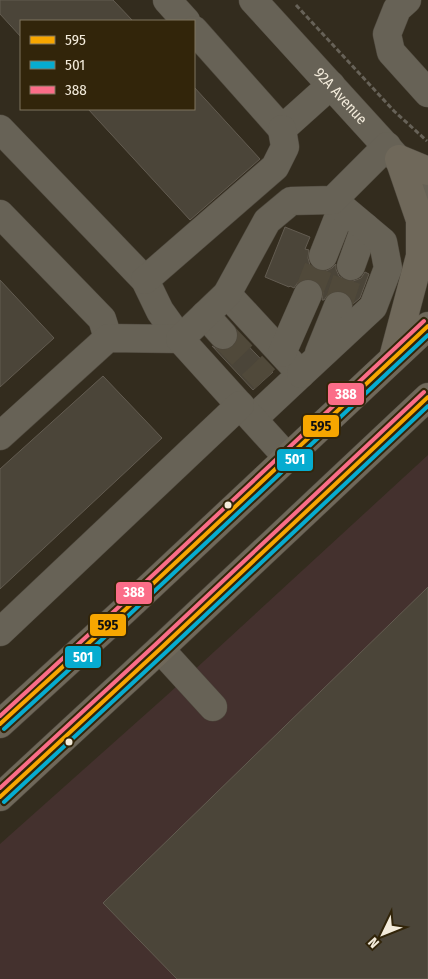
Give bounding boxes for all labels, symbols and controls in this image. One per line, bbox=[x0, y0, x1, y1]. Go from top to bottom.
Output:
legend bbox=[20, 20, 195, 110]
text: 595 bbox=[65, 31, 86, 49]
text: 501 bbox=[65, 56, 85, 74]
street label: 92A Avenue bbox=[310, 64, 371, 128]
text: 388 bbox=[65, 81, 87, 99]
line badge: 388 bbox=[327, 382, 365, 406]
text: 388 bbox=[334, 386, 357, 403]
line badge: 595 bbox=[302, 414, 340, 438]
text: 595 bbox=[311, 418, 332, 435]
line badge: 501 bbox=[276, 448, 314, 472]
text: 501 bbox=[285, 451, 305, 468]
unlabelled marker bbox=[223, 500, 233, 510]
line badge: 388 bbox=[115, 581, 153, 605]
text: 388 bbox=[122, 584, 145, 601]
line badge: 595 bbox=[89, 613, 127, 637]
text: 595 bbox=[98, 617, 119, 634]
line badge: 501 bbox=[64, 645, 102, 669]
text: 501 bbox=[73, 649, 93, 666]
unlabelled marker bbox=[64, 737, 74, 747]
north arrow bbox=[358, 909, 408, 959]
text: N bbox=[365, 934, 383, 951]

